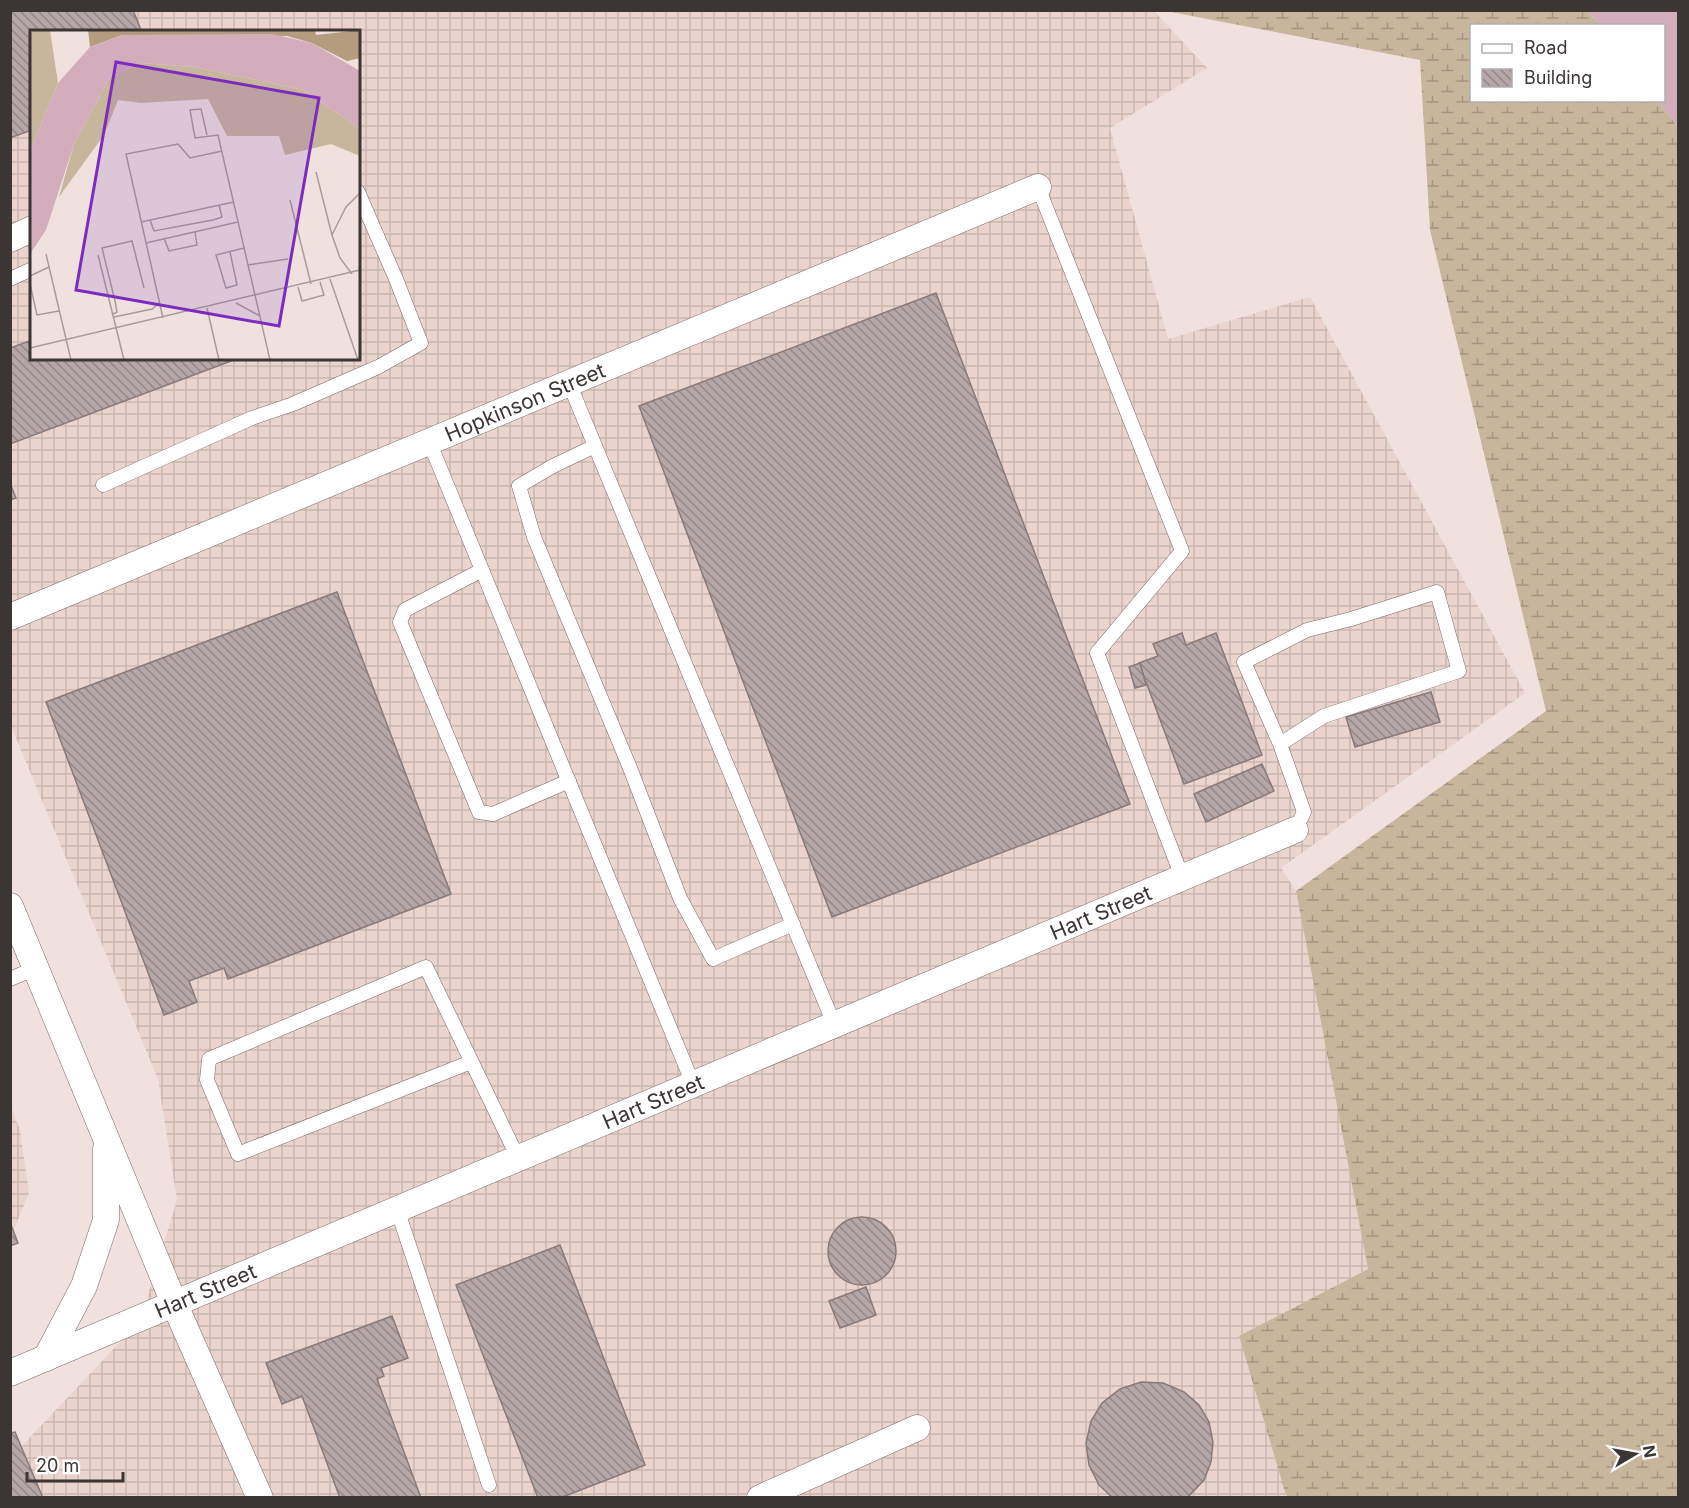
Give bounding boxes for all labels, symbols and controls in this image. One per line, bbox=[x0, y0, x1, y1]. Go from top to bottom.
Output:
legend bbox=[1470, 24, 1665, 102]
inset map bbox=[30, 30, 360, 360]
text: Road bbox=[1524, 37, 1567, 58]
text: Building bbox=[1524, 67, 1592, 88]
street label: Hopkinson Street bbox=[441, 357, 609, 446]
street label: Hart Street bbox=[1046, 880, 1155, 945]
street label: Hart Street bbox=[598, 1069, 708, 1134]
street label: Hart Street bbox=[151, 1258, 260, 1323]
north arrow bbox=[1605, 1424, 1665, 1484]
text: N bbox=[1639, 1444, 1661, 1459]
scale bar bbox=[27, 1445, 123, 1483]
text: 20 m bbox=[36, 1455, 79, 1476]

